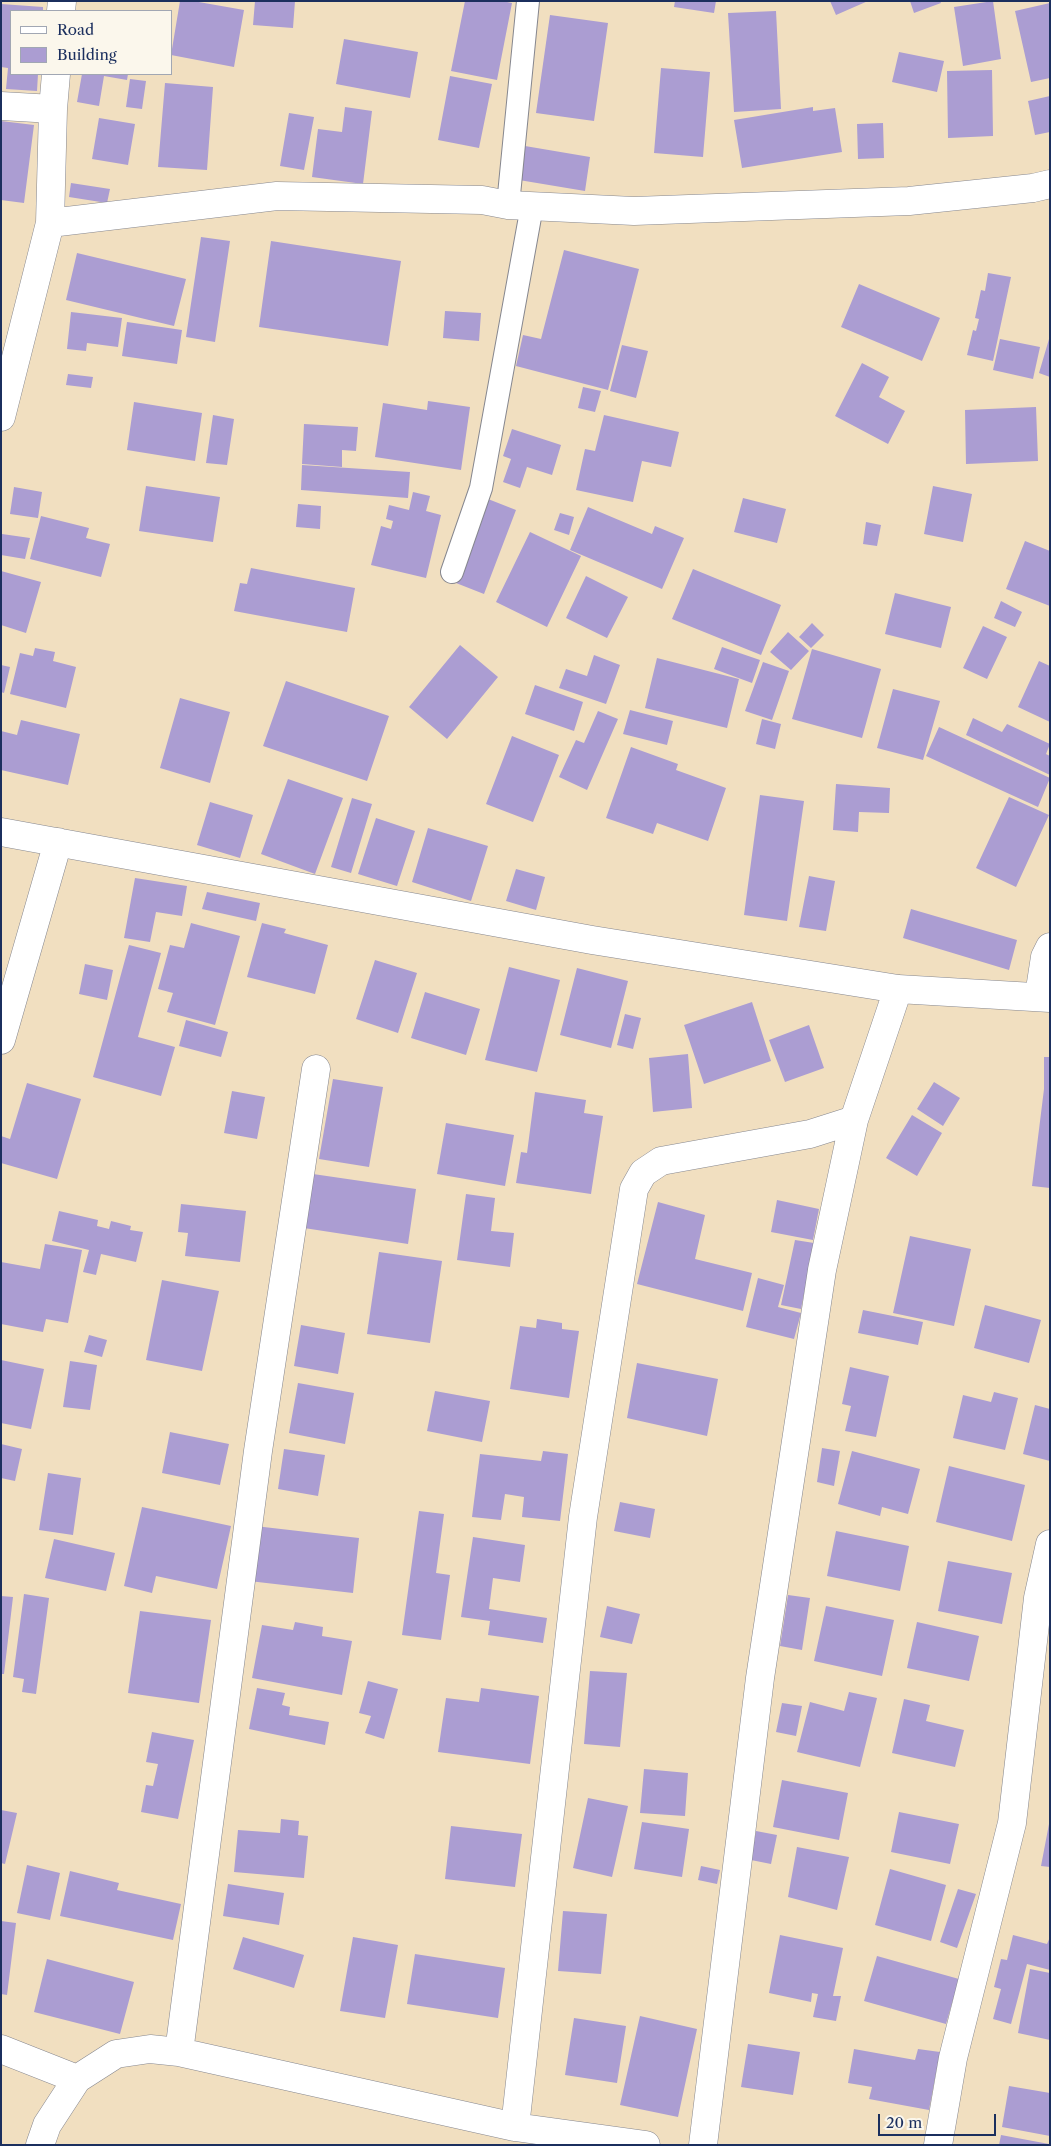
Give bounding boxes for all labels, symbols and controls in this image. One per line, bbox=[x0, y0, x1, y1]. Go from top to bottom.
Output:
legend bbox=[10, 10, 172, 75]
text: Road bbox=[57, 20, 94, 39]
text: Building bbox=[57, 45, 117, 64]
scale bar bbox=[881, 2104, 998, 2136]
text: 20 m bbox=[886, 2113, 922, 2132]

